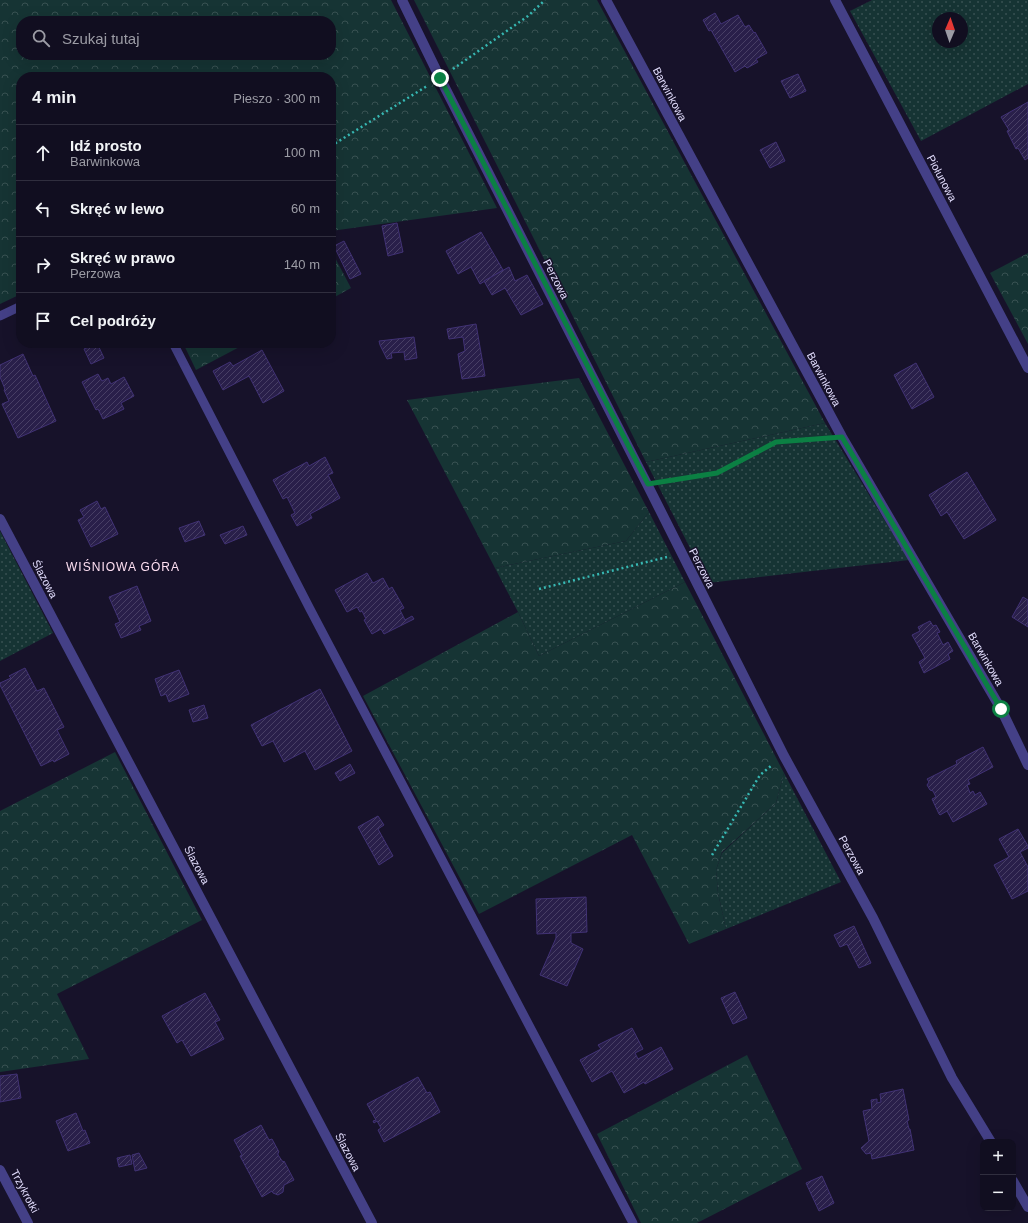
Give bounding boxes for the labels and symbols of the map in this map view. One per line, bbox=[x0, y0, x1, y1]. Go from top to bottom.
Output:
north arrow bbox=[932, 12, 968, 48]
street label: Barwinkowa bbox=[651, 65, 690, 124]
route end bbox=[431, 69, 449, 87]
street label: Piołunowa bbox=[925, 153, 960, 204]
street label: Perzowa bbox=[541, 257, 571, 302]
street label: Barwinkowa bbox=[805, 350, 844, 409]
street label: Perzowa bbox=[687, 546, 717, 591]
street label: Ślazowa bbox=[30, 558, 60, 601]
district label: WIŚNIOWA GÓRA bbox=[66, 559, 180, 574]
street label: Barwinkowa bbox=[966, 630, 1006, 688]
route start bbox=[992, 700, 1010, 718]
street label: Perzowa bbox=[836, 833, 868, 877]
street label: Ślazowa bbox=[182, 844, 212, 887]
street label: Ślazowa bbox=[333, 1131, 363, 1174]
street label: Trzykrotki bbox=[9, 1167, 41, 1215]

